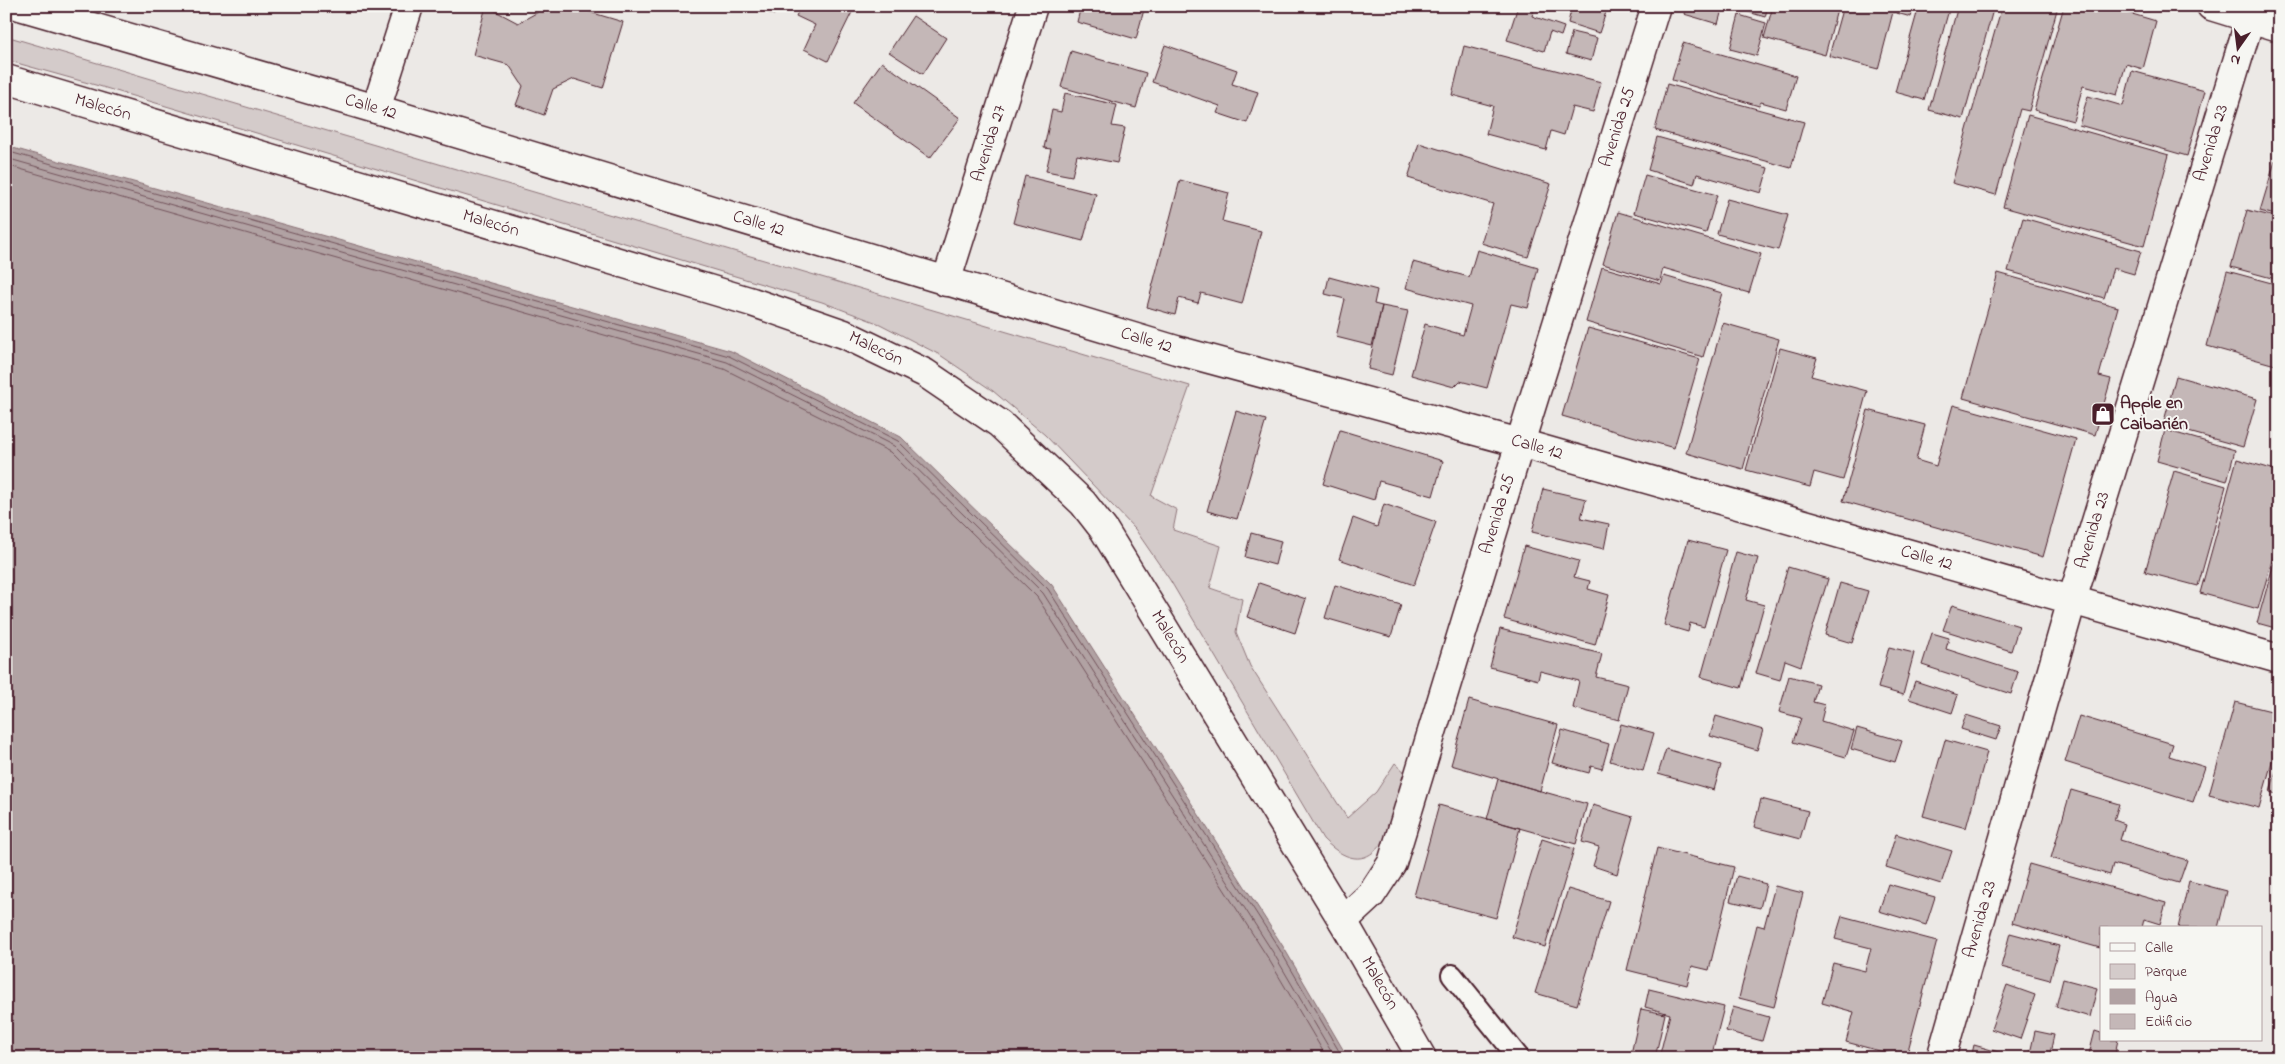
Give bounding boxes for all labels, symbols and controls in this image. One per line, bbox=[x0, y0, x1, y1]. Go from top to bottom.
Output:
north arrow bbox=[2212, 22, 2262, 72]
text: N bbox=[2228, 48, 2242, 70]
street label: Avenida 25 bbox=[1594, 84, 1643, 171]
street label: Malecón bbox=[71, 87, 134, 129]
street label: Calle 12 bbox=[342, 88, 400, 127]
street label: Avenida 27 bbox=[965, 101, 1014, 186]
street label: Avenida 23 bbox=[2188, 101, 2236, 185]
street label: Malecón bbox=[459, 203, 522, 245]
street label: Calle 12 bbox=[729, 204, 788, 244]
street label: Calle 12 bbox=[1117, 321, 1175, 361]
street label: Malecón bbox=[844, 325, 907, 374]
place label: Apple en Caibarién bbox=[2120, 391, 2188, 438]
shop icon: Apple en Caibarién bbox=[2090, 401, 2116, 427]
street label: Calle 12 bbox=[1508, 428, 1566, 468]
street label: Avenida 25 bbox=[1474, 471, 1523, 558]
street label: Avenida 23 bbox=[2069, 489, 2117, 572]
street label: Calle 12 bbox=[1897, 539, 1955, 578]
street label: Malecón bbox=[1143, 606, 1196, 669]
street label: Avenida 23 bbox=[1957, 878, 2004, 961]
legend bbox=[2100, 926, 2262, 1042]
text: Calle bbox=[2145, 937, 2173, 959]
street label: Malecón bbox=[1353, 952, 1405, 1015]
text: Parque bbox=[2145, 961, 2187, 983]
text: Agua bbox=[2145, 987, 2178, 1010]
text: Edificio bbox=[2145, 1011, 2192, 1033]

